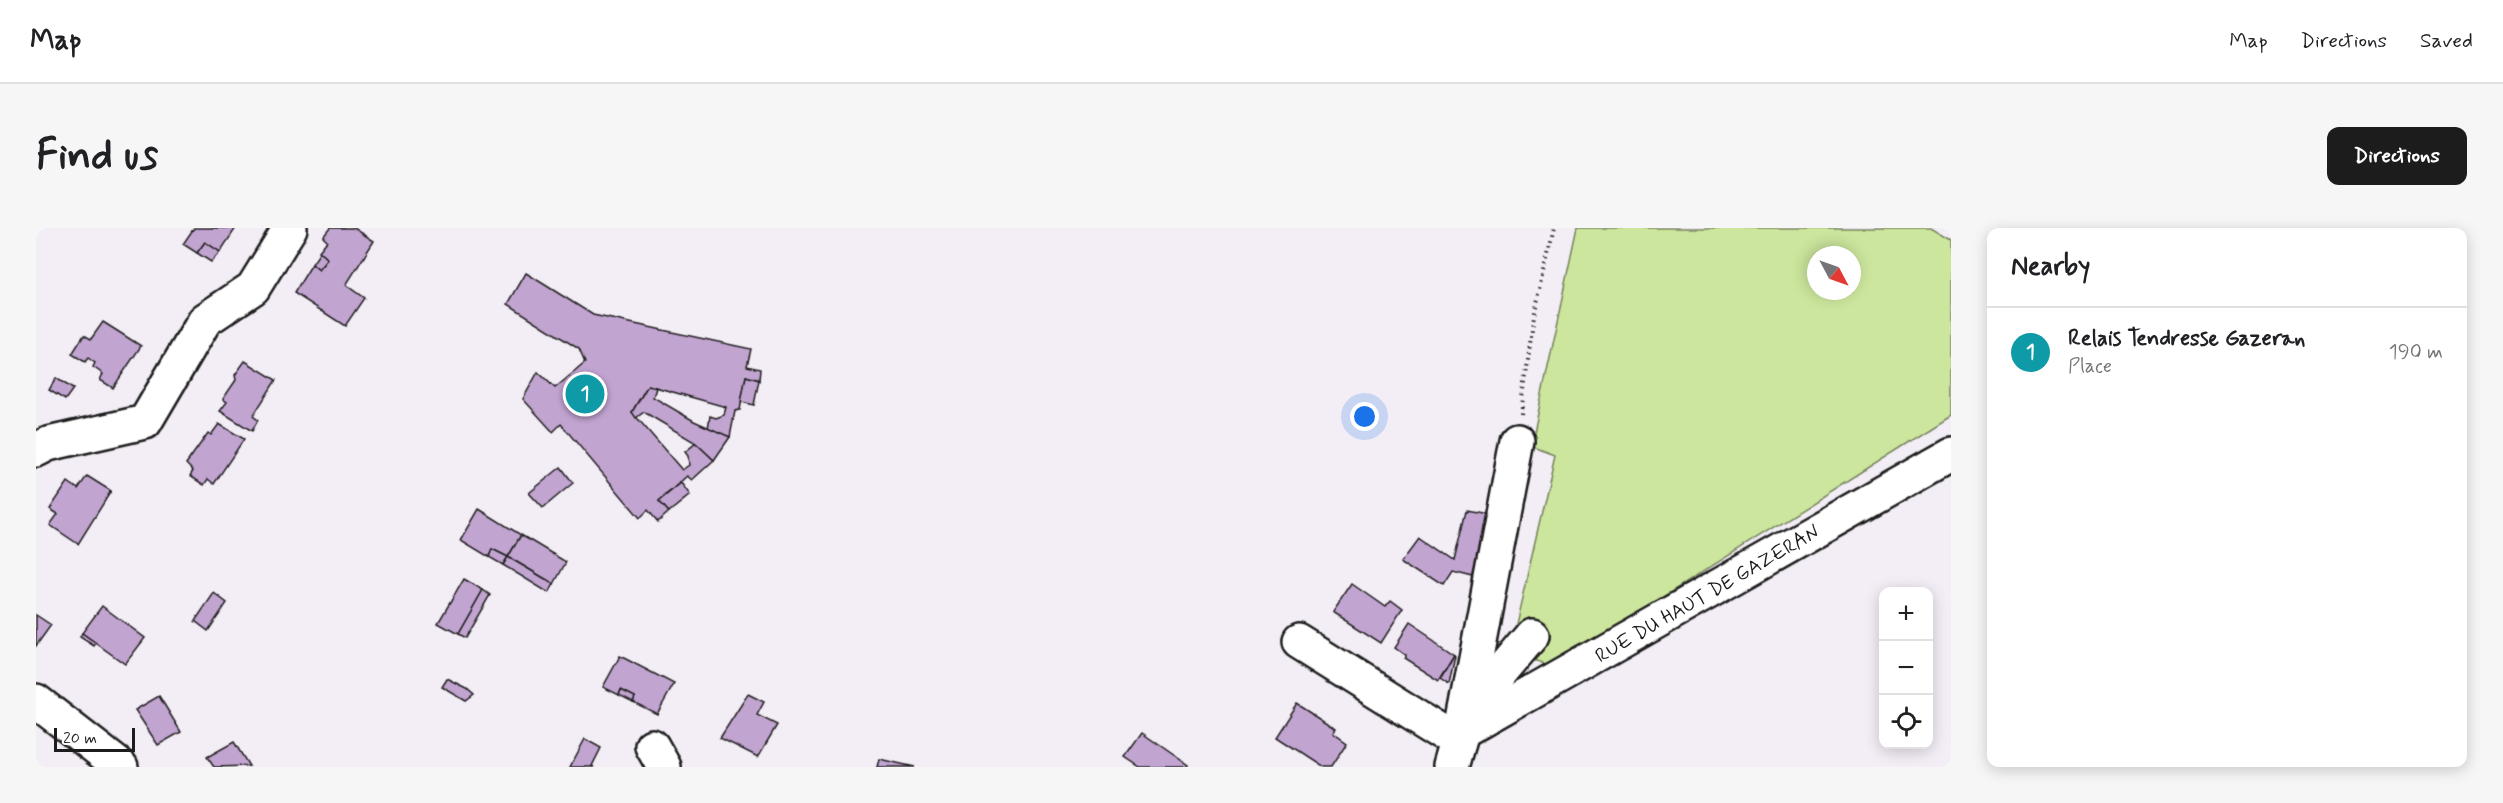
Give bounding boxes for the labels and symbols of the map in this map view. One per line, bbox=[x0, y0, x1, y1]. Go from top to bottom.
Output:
north arrow bbox=[1807, 246, 1861, 300]
pin: 1 bbox=[566, 372, 604, 416]
your location bbox=[1350, 402, 1379, 431]
street label: RUE DU HAUT DE GAZERAN bbox=[1590, 519, 1825, 670]
scale bar bbox=[54, 725, 135, 752]

